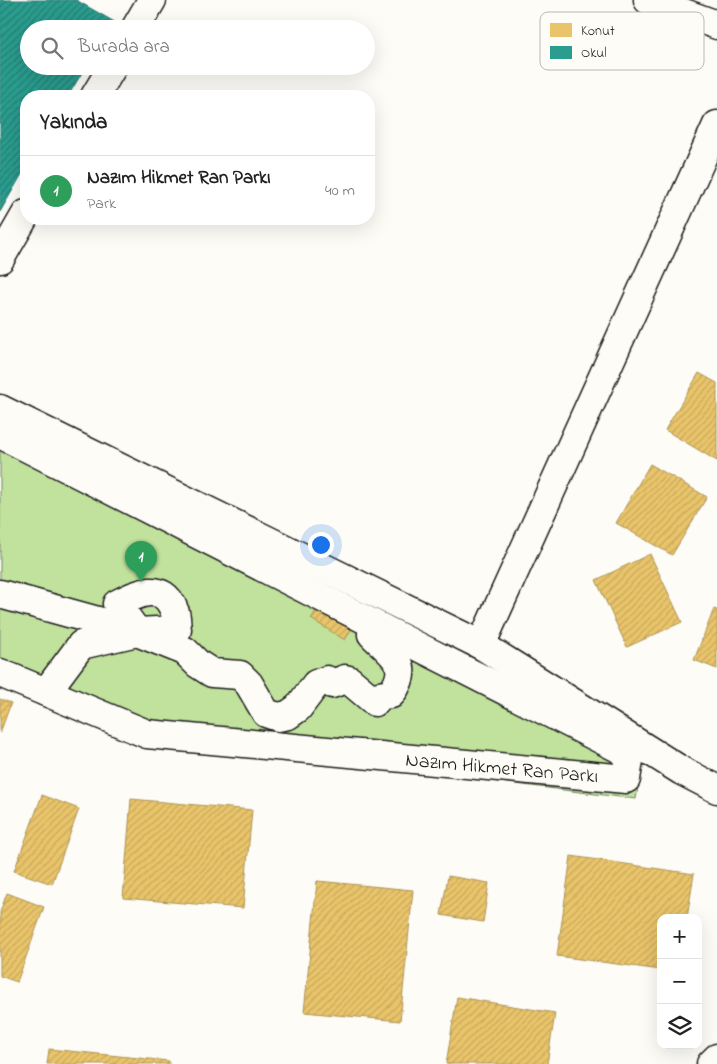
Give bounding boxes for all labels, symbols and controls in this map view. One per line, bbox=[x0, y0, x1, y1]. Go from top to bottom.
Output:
legend bbox=[540, 12, 704, 70]
search box bbox=[20, 20, 375, 75]
text: Konut bbox=[581, 21, 615, 42]
icon: search bbox=[38, 34, 66, 62]
text: Burada ara bbox=[78, 34, 170, 61]
text: Okul bbox=[581, 43, 607, 64]
text: Yakında bbox=[40, 108, 107, 138]
text: Nazım Hikmet Ran Parkı bbox=[87, 165, 271, 192]
text: 1 bbox=[53, 179, 59, 203]
text: 40 m bbox=[325, 179, 355, 203]
text: Park bbox=[87, 192, 116, 216]
your location bbox=[308, 532, 334, 558]
pin: 1 bbox=[125, 541, 157, 582]
street label: Nazım Hikmet Ran Parkı bbox=[404, 747, 599, 792]
map controls bbox=[657, 914, 702, 1049]
button: + bbox=[657, 914, 702, 959]
button: − bbox=[657, 959, 702, 1004]
button: layers bbox=[657, 1004, 702, 1049]

